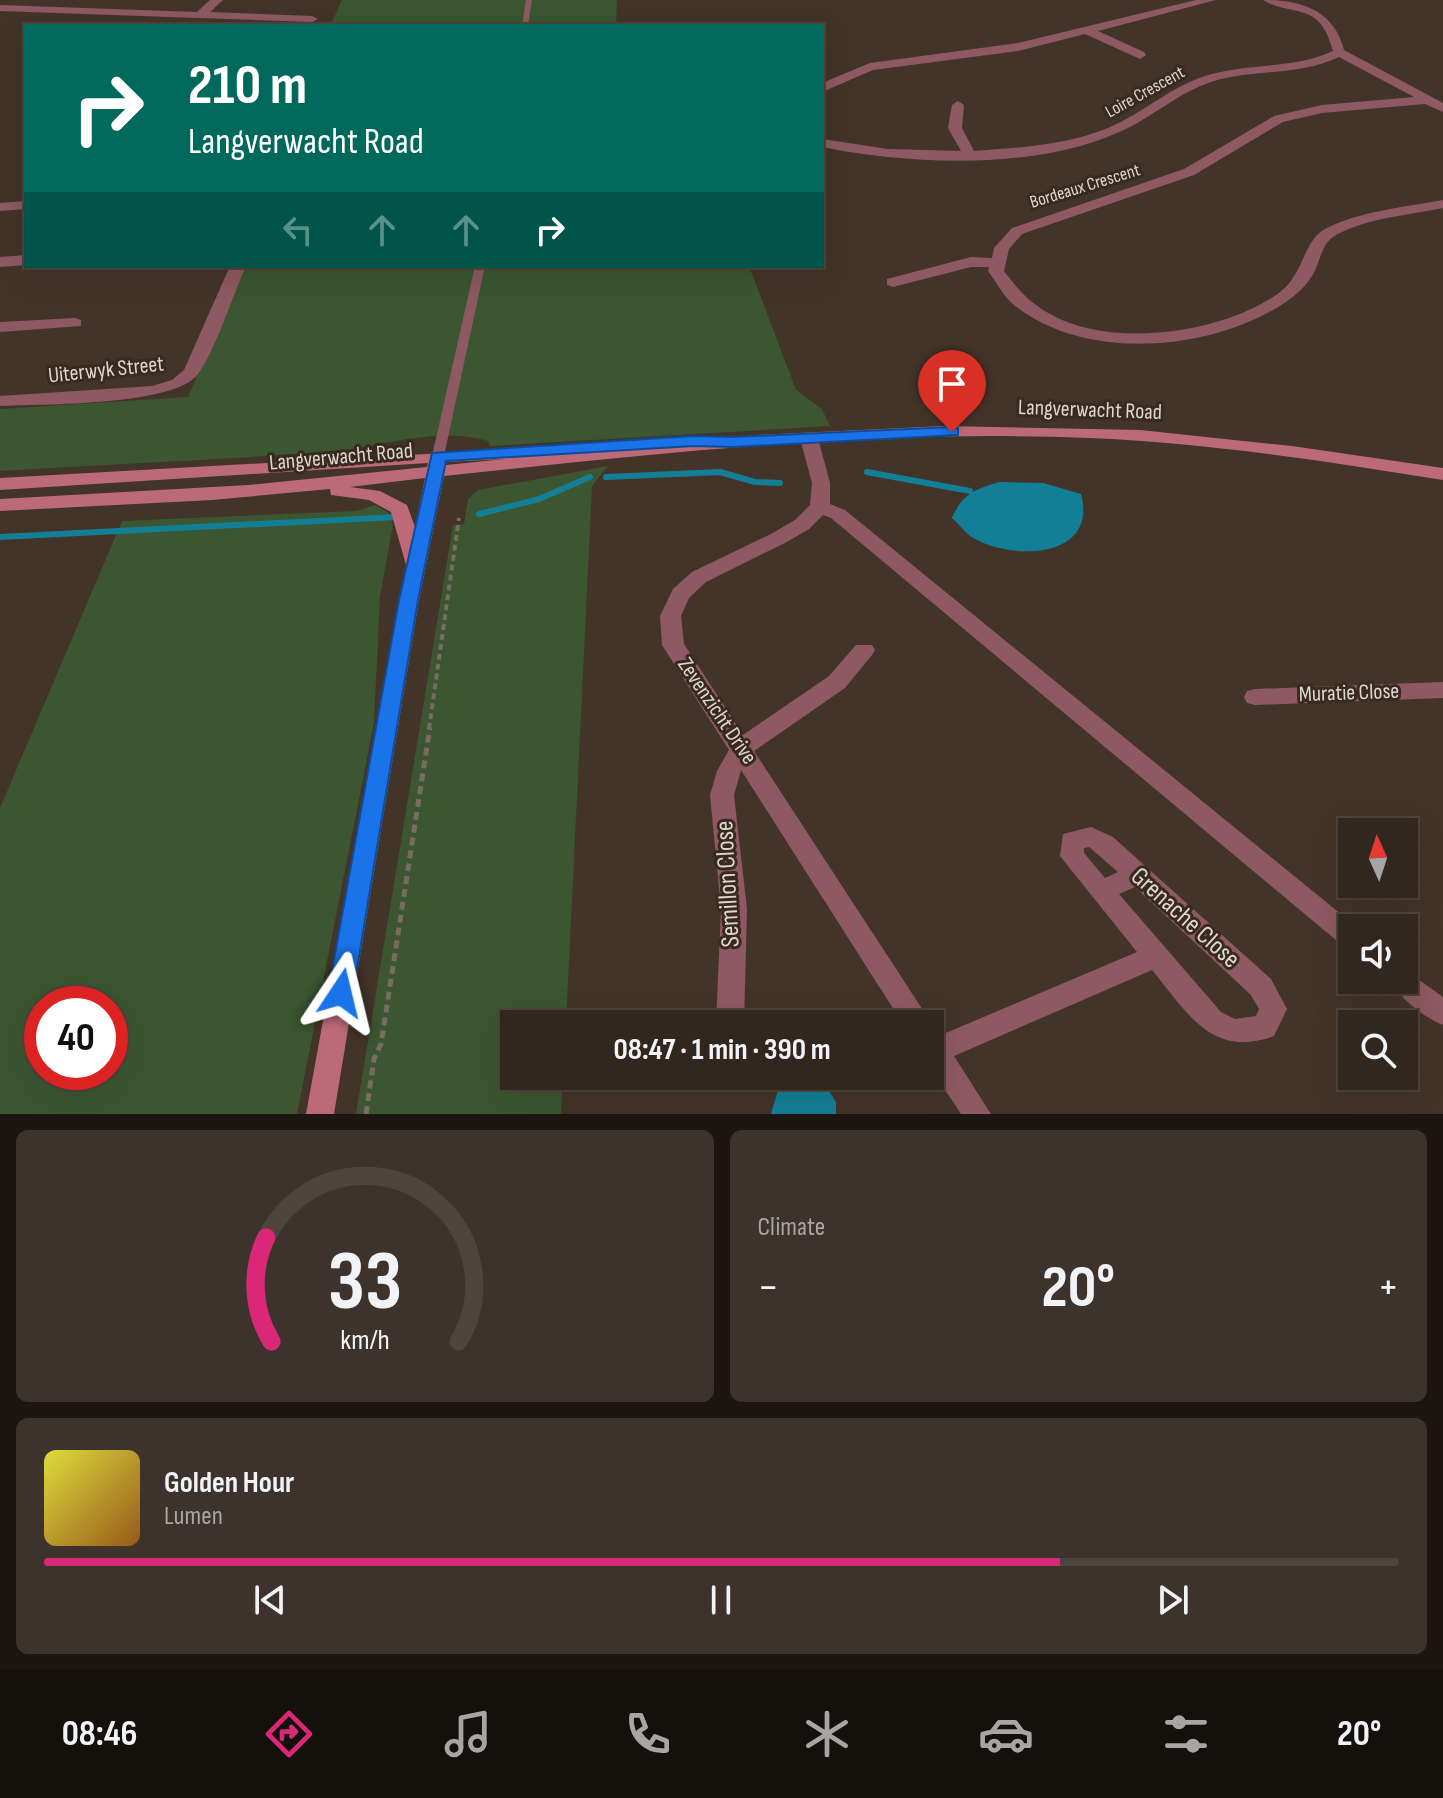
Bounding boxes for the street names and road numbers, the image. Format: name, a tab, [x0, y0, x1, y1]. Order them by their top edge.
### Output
street label: Loire Crescent	[1102, 61, 1189, 122]
street label: Bordeaux Crescent	[1027, 159, 1143, 213]
street label: Uiterwyk Street	[47, 350, 165, 389]
street label: Langverwacht Road	[1018, 394, 1162, 426]
street label: Langverwacht Road	[268, 437, 414, 477]
street label: Zevenzicht Drive	[671, 652, 763, 770]
street label: Muratie Close	[1298, 678, 1400, 708]
street label: Semillon Close	[709, 820, 747, 948]
street label: Grenache Close	[1124, 861, 1246, 975]

